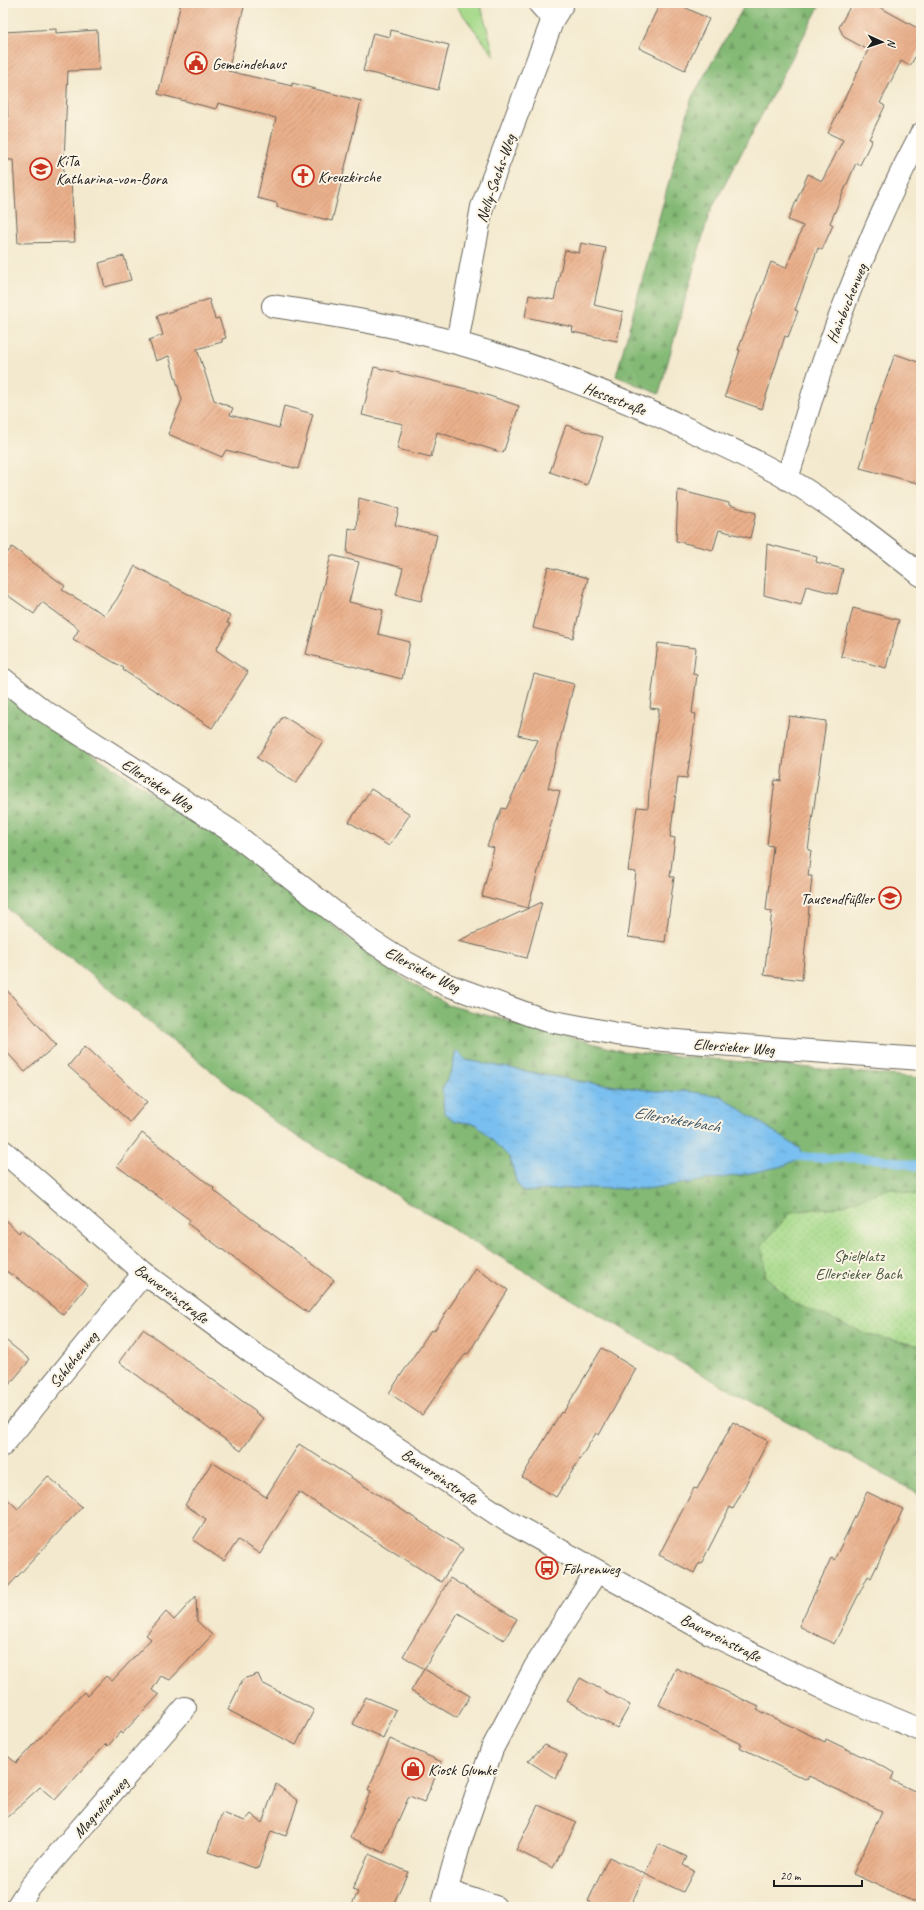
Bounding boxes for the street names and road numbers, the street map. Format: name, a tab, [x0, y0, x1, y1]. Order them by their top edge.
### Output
street label: Nelly-Sachs-Weg	[472, 130, 521, 225]
street label: Hainbuchenweg	[822, 259, 872, 346]
street label: Hessestraße	[581, 378, 650, 421]
street label: Ellersieker Weg	[118, 754, 198, 816]
street label: Ellersieker Weg	[382, 942, 465, 998]
street label: Ellersieker Weg	[693, 1034, 777, 1060]
street label: Bauvereinstraße	[130, 1259, 214, 1329]
street label: Schlehenweg	[45, 1326, 104, 1392]
street label: Bauvereinstraße	[398, 1444, 483, 1511]
street label: Bauvereinstraße	[677, 1609, 766, 1667]
street label: Magnolienweg	[69, 1772, 134, 1842]

